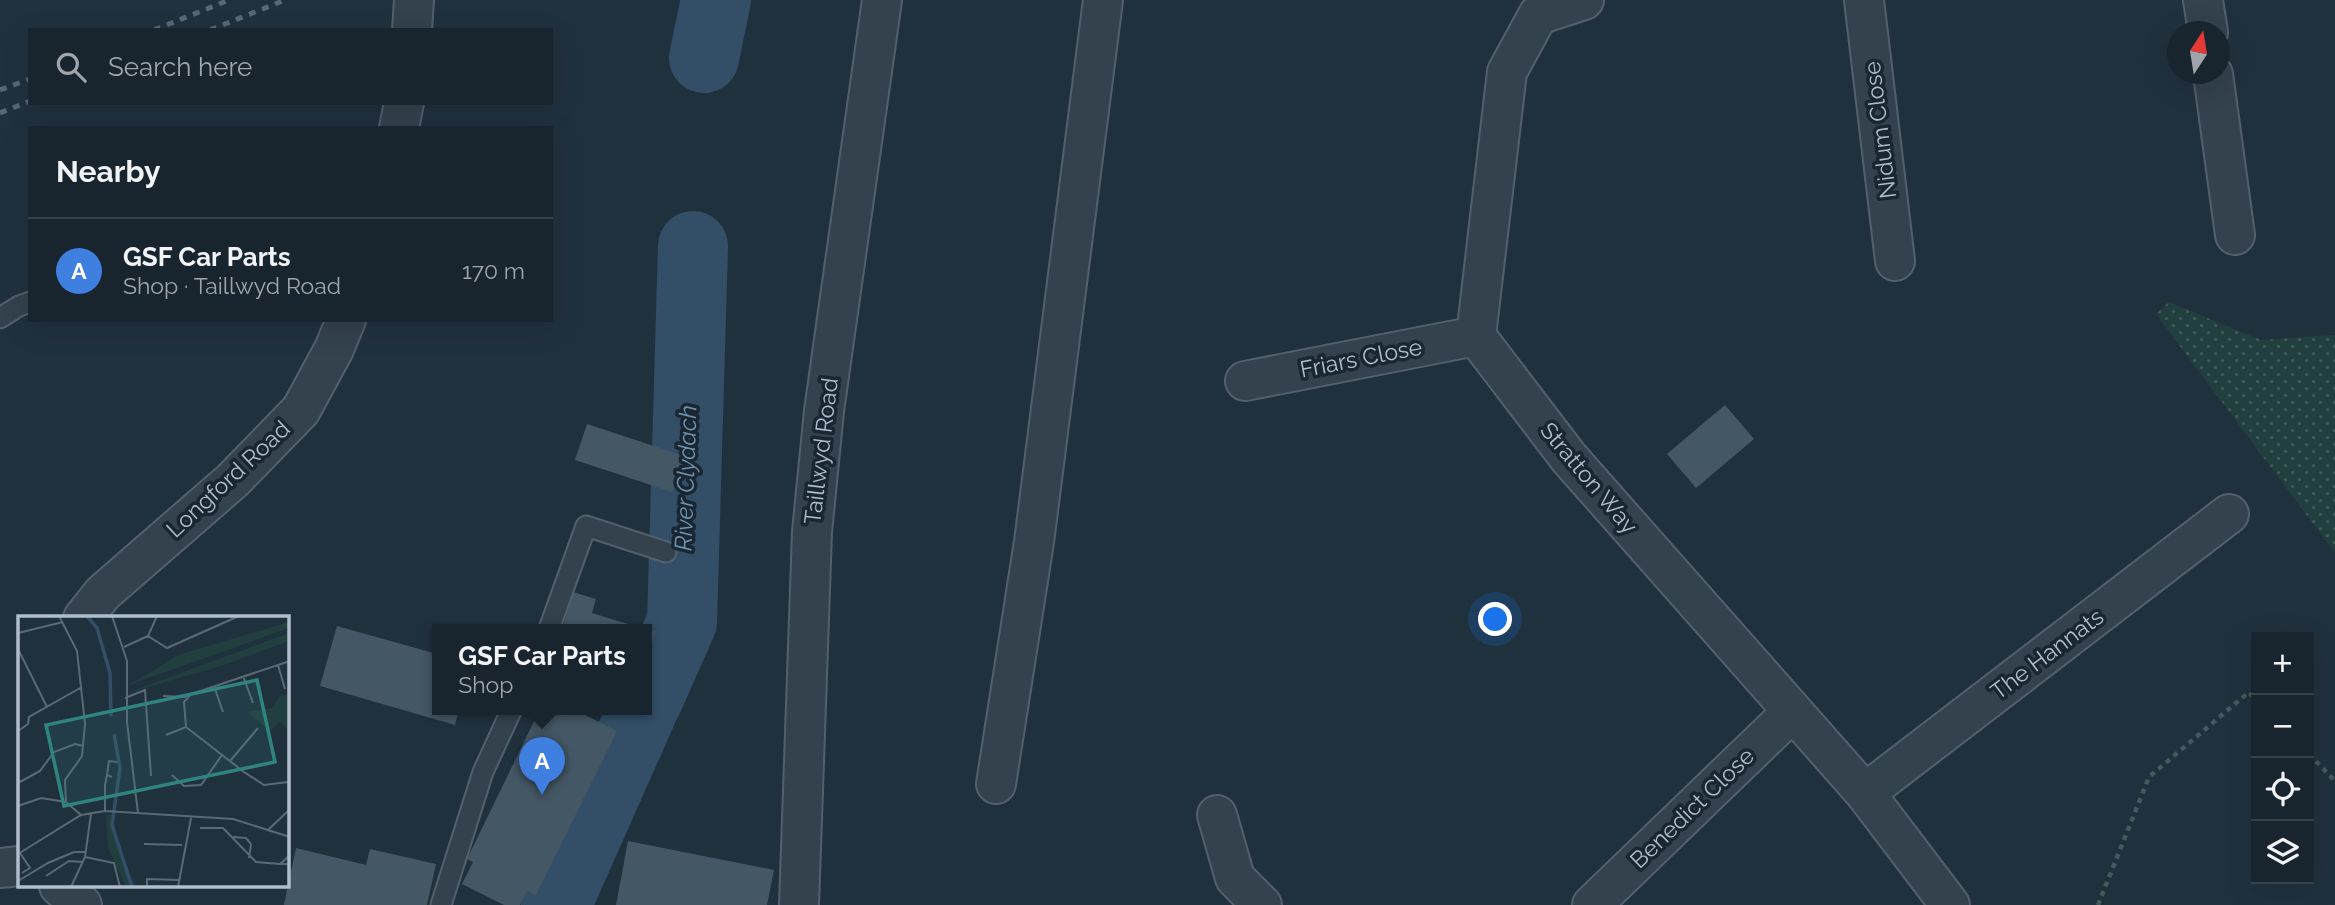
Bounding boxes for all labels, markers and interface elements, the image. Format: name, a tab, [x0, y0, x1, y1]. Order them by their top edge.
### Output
north arrow	[2167, 21, 2230, 84]
search box	[28, 28, 553, 105]
icon: search	[52, 48, 90, 86]
text: Search here	[108, 52, 252, 82]
street label: Nidum Close	[1858, 60, 1901, 200]
text: Nearby	[56, 154, 160, 189]
text: GSF Car Parts	[123, 242, 291, 272]
text: A	[71, 257, 87, 284]
text: 170 m	[462, 257, 525, 284]
text: Shop · Taillwyd Road	[123, 272, 341, 299]
street label: Friars Close	[1298, 332, 1424, 383]
street label: Taillwyd Road	[798, 376, 843, 526]
water label: River Clydach	[668, 404, 703, 551]
street label: Longford Road	[161, 415, 295, 543]
street label: Stratton Way	[1535, 417, 1644, 539]
your location	[1478, 602, 1512, 636]
street label: The Hannats	[1985, 602, 2108, 705]
inset map	[18, 616, 289, 888]
popup	[432, 624, 652, 715]
map controls	[2251, 632, 2314, 884]
button: +	[2251, 632, 2314, 695]
text: GSF Car Parts	[458, 641, 626, 671]
text: Shop	[458, 671, 513, 698]
button: −	[2251, 695, 2314, 758]
pin: A	[519, 737, 565, 795]
street label: Benedict Close	[1624, 742, 1759, 873]
button: locate	[2251, 758, 2314, 821]
button: layers	[2251, 821, 2314, 884]

